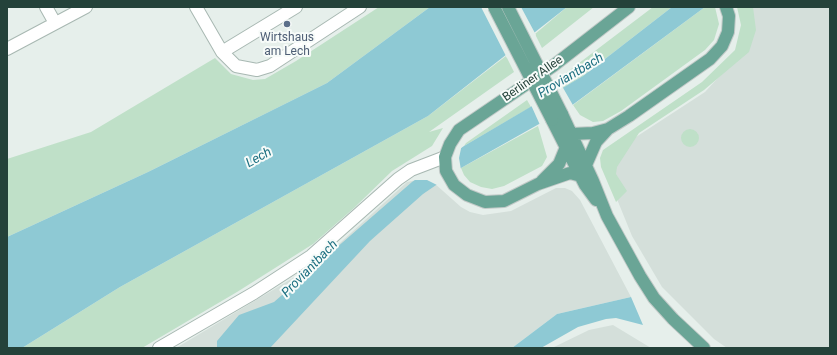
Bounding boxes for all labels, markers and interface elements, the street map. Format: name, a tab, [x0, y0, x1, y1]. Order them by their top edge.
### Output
marker: Wirtshaus am Lech	[282, 19, 292, 29]
place label: Wirtshaus am Lech	[260, 31, 314, 59]
water label: Proviantbach	[535, 50, 607, 102]
street label: Berliner Allee	[500, 53, 566, 105]
water label: Lech	[243, 145, 275, 171]
water label: Proviantbach	[279, 237, 341, 301]

